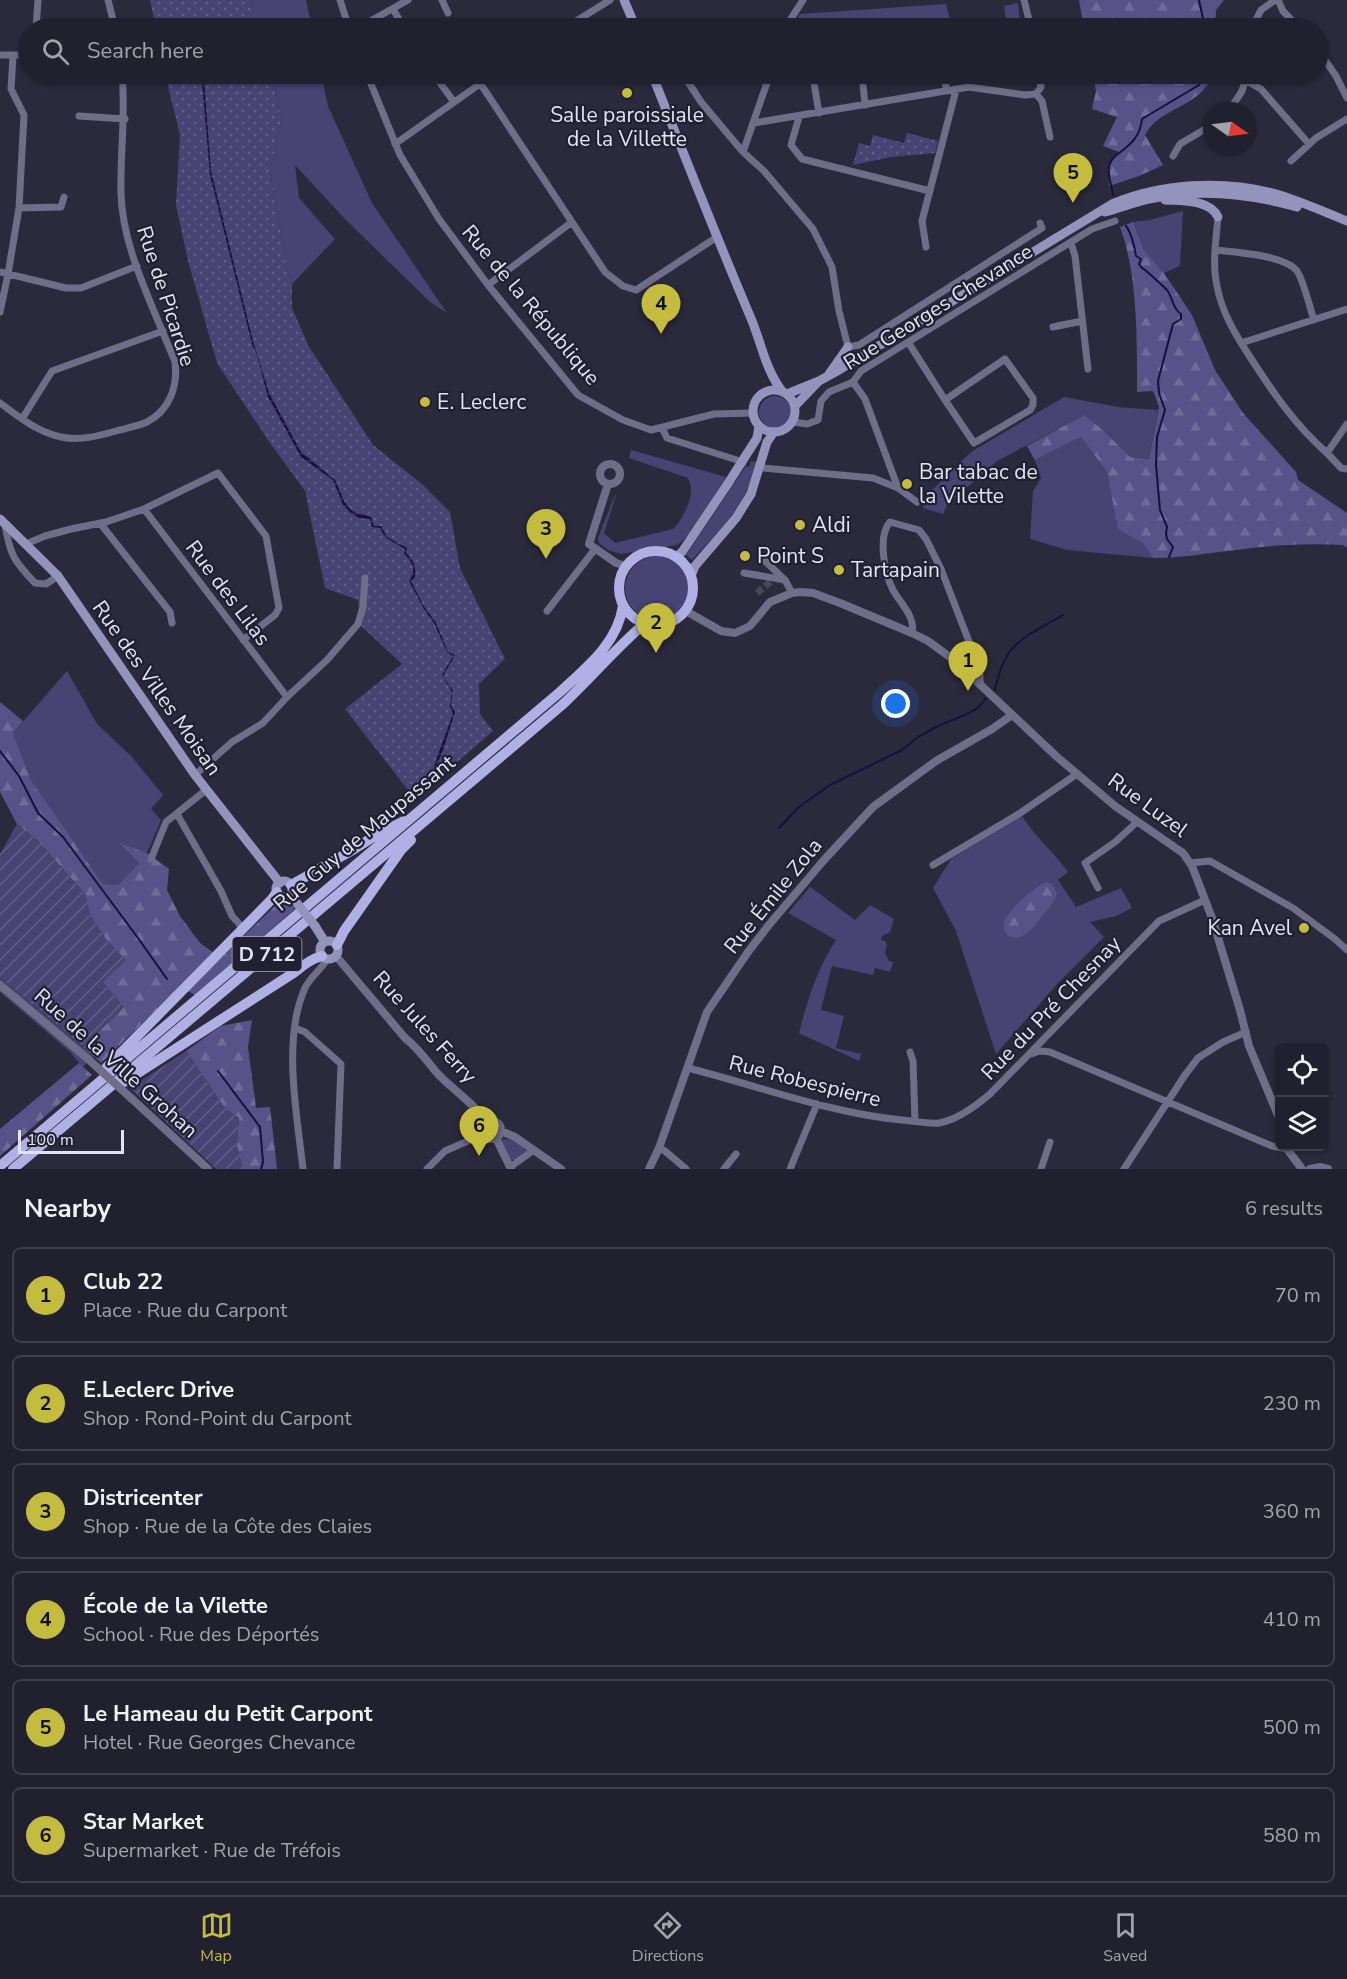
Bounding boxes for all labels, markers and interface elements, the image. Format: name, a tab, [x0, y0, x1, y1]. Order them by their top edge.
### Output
search box	[18, 18, 1329, 84]
icon: search	[39, 35, 72, 68]
text: Search here	[87, 36, 204, 66]
marker: Salle paroissiale de la Villette	[620, 86, 634, 100]
place label: Salle paroissiale de la Villette	[550, 101, 704, 153]
north arrow	[1203, 102, 1257, 156]
pin: 5	[1054, 154, 1092, 203]
street label: Rue de la République	[456, 219, 606, 391]
street label: Rue de Picardie	[130, 222, 202, 370]
street label: Rue Georges Chevance	[838, 237, 1038, 377]
pin: 4	[642, 284, 680, 334]
place label: E. Leclerc	[437, 388, 526, 416]
marker: E. Leclerc	[418, 395, 432, 409]
place label: Bar tabac de la Vilette	[919, 458, 1038, 510]
marker: Bar tabac de la Vilette	[900, 477, 914, 491]
pin: 3	[526, 510, 566, 559]
place label: Aldi	[812, 511, 851, 539]
marker: Aldi	[793, 518, 807, 532]
street label: Rue des Lilas	[179, 535, 277, 651]
place label: Point S	[757, 542, 824, 570]
marker: Point S	[738, 549, 752, 563]
place label: Tartapain	[851, 556, 940, 584]
marker: Tartapain	[832, 563, 846, 577]
street label: Rue des Villes Moisan	[86, 595, 228, 781]
pin: 2	[636, 604, 676, 653]
pin: 1	[948, 642, 988, 691]
your location	[881, 689, 910, 718]
street label: Rue Guy de Maupassant	[267, 748, 461, 917]
street label: Rue Luzel	[1102, 767, 1194, 844]
street label: Rue Émile Zola	[718, 832, 828, 960]
place label: Kan Avel	[1208, 914, 1293, 942]
marker: Kan Avel	[1297, 921, 1311, 935]
street label: Rue du Pré Chesnay	[975, 930, 1127, 1086]
road number: D 712	[232, 937, 302, 971]
street label: Rue Jules Ferry	[367, 965, 483, 1089]
street label: Rue de la Ville Grohan	[28, 982, 204, 1144]
map controls	[1275, 1043, 1329, 1151]
button: locate	[1275, 1043, 1329, 1097]
street label: Rue Robespierre	[726, 1049, 884, 1113]
button: layers	[1275, 1097, 1329, 1151]
pin: 6	[460, 1106, 498, 1156]
scale bar	[18, 1127, 124, 1154]
text: 100 m	[27, 1129, 74, 1151]
text: Nearby	[24, 1191, 111, 1226]
text: 6 results	[1245, 1195, 1323, 1222]
text: Club 22	[83, 1267, 163, 1297]
text: 1	[40, 1282, 52, 1309]
text: 70 m	[1275, 1282, 1321, 1309]
text: Place · Rue du Carpont	[83, 1297, 287, 1324]
text: E.Leclerc Drive	[83, 1375, 234, 1405]
text: 2	[40, 1390, 52, 1417]
text: 230 m	[1263, 1390, 1321, 1417]
text: Shop · Rond-Point du Carpont	[83, 1405, 352, 1432]
text: Districenter	[83, 1483, 203, 1513]
text: 3	[40, 1498, 52, 1525]
text: 360 m	[1263, 1498, 1321, 1525]
text: Shop · Rue de la Côte des Claies	[83, 1513, 372, 1540]
text: École de la Vilette	[83, 1591, 268, 1621]
text: 4	[40, 1606, 52, 1633]
text: 410 m	[1263, 1606, 1321, 1633]
text: School · Rue des Déportés	[83, 1621, 319, 1648]
text: Le Hameau du Petit Carpont	[83, 1699, 372, 1729]
text: 5	[40, 1714, 52, 1741]
text: 500 m	[1263, 1714, 1321, 1741]
text: Hotel · Rue Georges Chevance	[83, 1729, 355, 1756]
text: Star Market	[83, 1807, 203, 1837]
text: 6	[40, 1822, 52, 1849]
text: 580 m	[1263, 1822, 1321, 1849]
text: Supermarket · Rue de Tréfois	[83, 1837, 341, 1864]
tab: Map	[200, 1909, 233, 1967]
tab: Directions	[632, 1909, 704, 1967]
tab: Saved	[1103, 1909, 1147, 1967]

